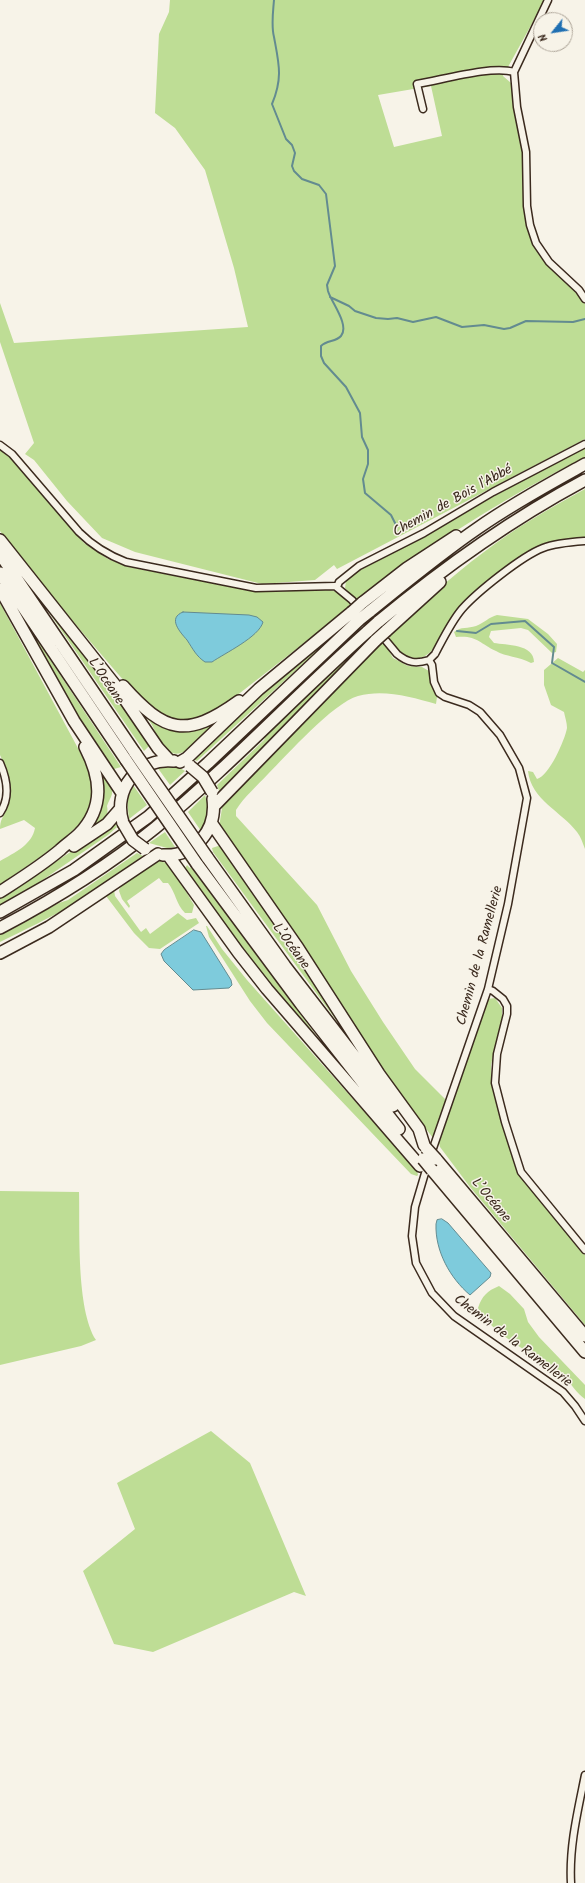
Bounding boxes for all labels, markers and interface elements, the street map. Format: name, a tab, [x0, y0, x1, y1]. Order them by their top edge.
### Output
north arrow	[533, 12, 573, 52]
text: N	[534, 30, 553, 45]
street label: Chemin de Bois l'Abbé	[390, 462, 516, 542]
street label: L’Océane	[83, 655, 127, 709]
street label: Chemin de la Ramellerie	[454, 884, 508, 1028]
street label: L’Océane	[268, 921, 312, 973]
street label: L’Océane	[467, 1175, 513, 1227]
street label: Chemin de la Ramellerie	[449, 1292, 575, 1392]

